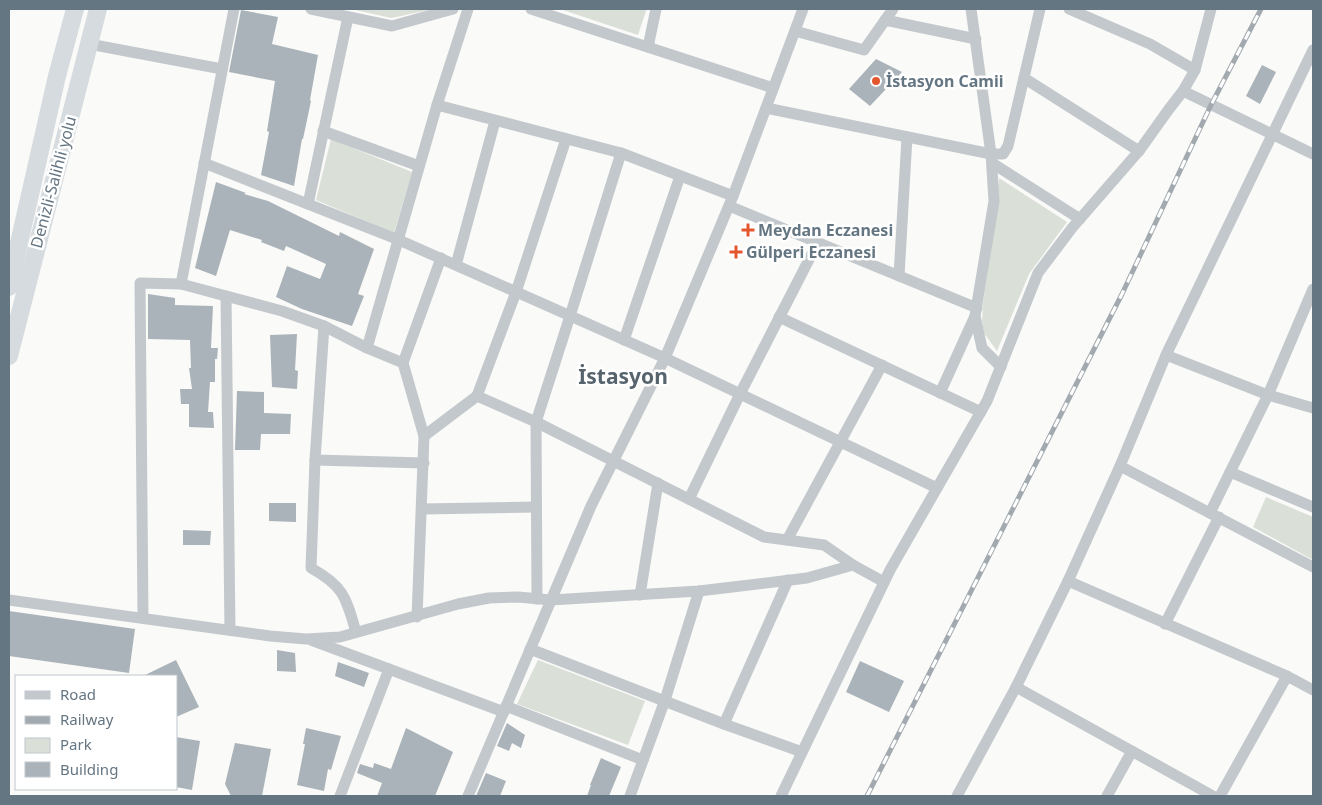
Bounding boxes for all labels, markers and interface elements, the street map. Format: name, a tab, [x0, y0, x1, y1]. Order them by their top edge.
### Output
place label: İstasyon Camii	[886, 70, 1004, 92]
marker: İstasyon Camii	[870, 75, 882, 87]
street label: Denizli-Salihli yolu	[25, 114, 81, 250]
place label: Meydan Eczanesi	[758, 219, 893, 241]
marker: Meydan Eczanesi	[742, 224, 754, 236]
place label: Gülperi Eczanesi	[746, 241, 876, 263]
marker: Gülperi Eczanesi	[730, 246, 742, 258]
district label: İstasyon	[578, 362, 668, 390]
legend	[15, 675, 178, 790]
text: Road	[60, 684, 96, 704]
text: Railway	[60, 709, 114, 729]
text: Park	[60, 734, 92, 754]
text: Building	[60, 759, 118, 779]

